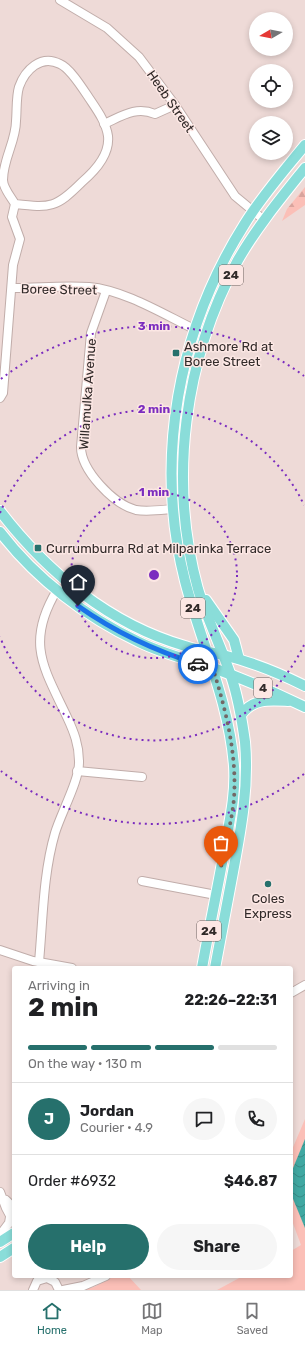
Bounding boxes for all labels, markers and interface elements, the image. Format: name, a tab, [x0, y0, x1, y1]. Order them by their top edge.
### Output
north arrow	[249, 12, 293, 56]
map controls	[249, 12, 293, 160]
button: locate	[249, 64, 293, 108]
street label: Heeb Street	[144, 67, 197, 135]
button: layers	[249, 116, 293, 160]
road number: 24	[219, 265, 243, 285]
street label: Boree Street	[21, 281, 97, 298]
text: 3 min	[138, 319, 171, 333]
street label: Willamulka Avenue	[76, 338, 99, 450]
place label: Ashmore Rd at Boree Street	[184, 339, 273, 369]
marker: Ashmore Rd at Boree Street	[171, 348, 181, 358]
text: 2 min	[138, 402, 171, 416]
text: 1 min	[139, 485, 170, 499]
place label: Currumburra Rd at Milparinka Terrace	[46, 541, 271, 556]
marker: Currumburra Rd at Milparinka Terrace	[33, 543, 43, 553]
pin	[61, 565, 95, 606]
centre of rings	[147, 568, 161, 582]
icon: home	[67, 571, 89, 593]
road number: 24	[181, 598, 205, 618]
courier	[178, 644, 218, 684]
icon: car	[187, 653, 209, 675]
road number: 4	[254, 678, 272, 698]
pin	[204, 826, 238, 867]
icon: bag	[210, 832, 232, 854]
marker: Coles Express	[263, 879, 273, 889]
place label: Coles Express	[244, 891, 292, 921]
road number: 24	[197, 921, 221, 941]
text: Arriving in	[28, 978, 90, 993]
text: 22:26–22:31	[184, 991, 277, 1009]
text: 2 min	[28, 992, 98, 1023]
text: On the way · 130 m	[28, 1056, 142, 1071]
button: chat	[183, 1098, 225, 1140]
button: phone	[235, 1098, 277, 1140]
text: Jordan	[80, 1102, 134, 1120]
text: J	[44, 1110, 54, 1128]
text: Courier · 4.9	[80, 1120, 153, 1135]
text: Order #6932	[28, 1172, 116, 1190]
text: $46.87	[224, 1172, 277, 1190]
button: Help	[28, 1224, 149, 1270]
button: Share	[157, 1224, 277, 1270]
tab: Home	[37, 1300, 67, 1337]
tab: Map	[141, 1300, 163, 1337]
tab: Saved	[237, 1300, 268, 1337]

